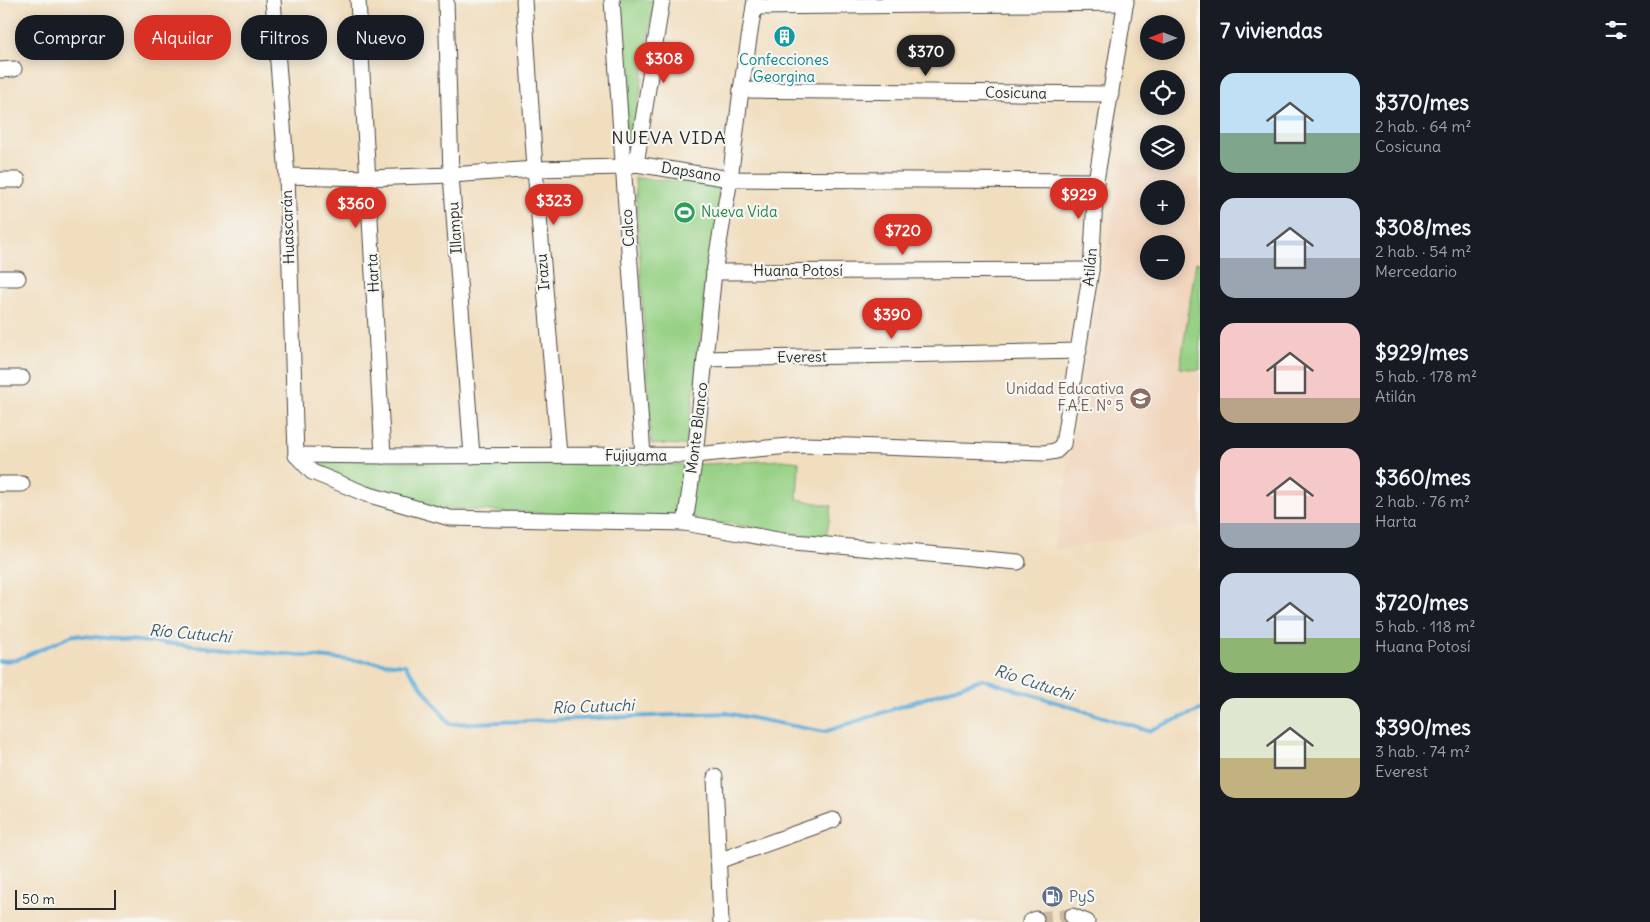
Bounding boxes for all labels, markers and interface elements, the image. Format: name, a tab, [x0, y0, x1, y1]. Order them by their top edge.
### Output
chip: Comprar	[15, 15, 124, 60]
chip: Alquilar	[134, 15, 231, 60]
chip: Filtros	[241, 15, 327, 60]
chip: Nuevo	[337, 15, 424, 60]
north arrow	[1140, 15, 1185, 60]
map controls	[1140, 15, 1185, 280]
icon: filters	[1602, 16, 1630, 44]
text: 7 viviendas	[1220, 17, 1322, 44]
building icon: Confecciones Georgina	[772, 25, 796, 49]
pin: $370	[896, 34, 956, 77]
text: $370	[908, 41, 944, 61]
pin: $308	[634, 42, 694, 84]
text: $308	[645, 48, 683, 68]
place label: Confecciones Georgina	[739, 50, 829, 86]
button: locate	[1140, 70, 1185, 115]
street label: Cosicuna	[985, 82, 1048, 103]
text: $370/mes	[1375, 89, 1469, 116]
icon: home	[1260, 93, 1320, 153]
text: 2 hab. · 64 m²	[1375, 116, 1472, 136]
button: layers	[1140, 125, 1185, 170]
district label: NUEVA VIDA	[611, 126, 727, 149]
text: Cosicuna	[1375, 136, 1441, 156]
street label: Dapsano	[660, 157, 722, 186]
pin: $929	[1049, 178, 1109, 220]
button: +	[1140, 180, 1185, 225]
pin: $323	[524, 184, 584, 226]
text: $929	[1061, 184, 1097, 204]
pin: $360	[326, 186, 386, 229]
street label: Huascarán	[277, 189, 298, 264]
text: $323	[536, 190, 572, 210]
text: $360	[337, 193, 375, 213]
sports icon: Nueva Vida	[673, 200, 697, 224]
street label: Illampu	[443, 201, 466, 255]
place label: Nueva Vida	[701, 202, 778, 221]
street label: Calco	[617, 209, 638, 247]
pin: $720	[873, 214, 933, 256]
text: $308/mes	[1375, 214, 1471, 241]
icon: home	[1260, 218, 1320, 278]
text: $720	[885, 220, 921, 240]
button: −	[1140, 235, 1185, 280]
text: 2 hab. · 54 m²	[1375, 241, 1472, 261]
street label: Atilán	[1078, 247, 1101, 287]
street label: Harta	[362, 253, 383, 293]
street label: Irazu	[531, 253, 554, 291]
street label: Huana Potosí	[753, 261, 843, 280]
text: Mercedario	[1375, 261, 1457, 281]
pin: $390	[862, 298, 922, 340]
text: $390	[873, 304, 911, 324]
text: $929/mes	[1375, 339, 1469, 366]
icon: home	[1260, 343, 1320, 403]
street label: Everest	[777, 347, 827, 366]
text: 5 hab. · 178 m²	[1375, 366, 1477, 386]
place label: Unidad Educativa F.A.E. Nº 5	[1006, 379, 1124, 415]
street label: Monte Blanco	[681, 381, 712, 475]
school or university icon: Unidad Educativa F.A.E. Nº 5	[1128, 386, 1152, 410]
text: Atilán	[1375, 386, 1416, 406]
street label: Fujiyama	[605, 446, 668, 465]
text: $360/mes	[1375, 464, 1471, 491]
icon: home	[1260, 468, 1320, 528]
text: 2 hab. · 76 m²	[1375, 491, 1470, 511]
text: Harta	[1375, 511, 1417, 531]
text: $720/mes	[1375, 589, 1469, 616]
icon: home	[1260, 593, 1320, 653]
text: 5 hab. · 118 m²	[1375, 616, 1475, 636]
water label: Río Cutuchi	[148, 619, 234, 647]
text: Huana Potosí	[1375, 636, 1471, 656]
water label: Río Cutuchi	[992, 660, 1078, 705]
water label: Río Cutuchi	[552, 694, 637, 717]
text: $390/mes	[1375, 714, 1471, 741]
icon: home	[1260, 718, 1320, 778]
text: 3 hab. · 74 m²	[1375, 741, 1470, 761]
text: Everest	[1375, 761, 1428, 781]
fuel station icon: PyS	[1041, 885, 1065, 909]
scale bar	[15, 887, 116, 910]
place label: PyS	[1069, 887, 1095, 906]
text: 50 m	[22, 890, 55, 908]

